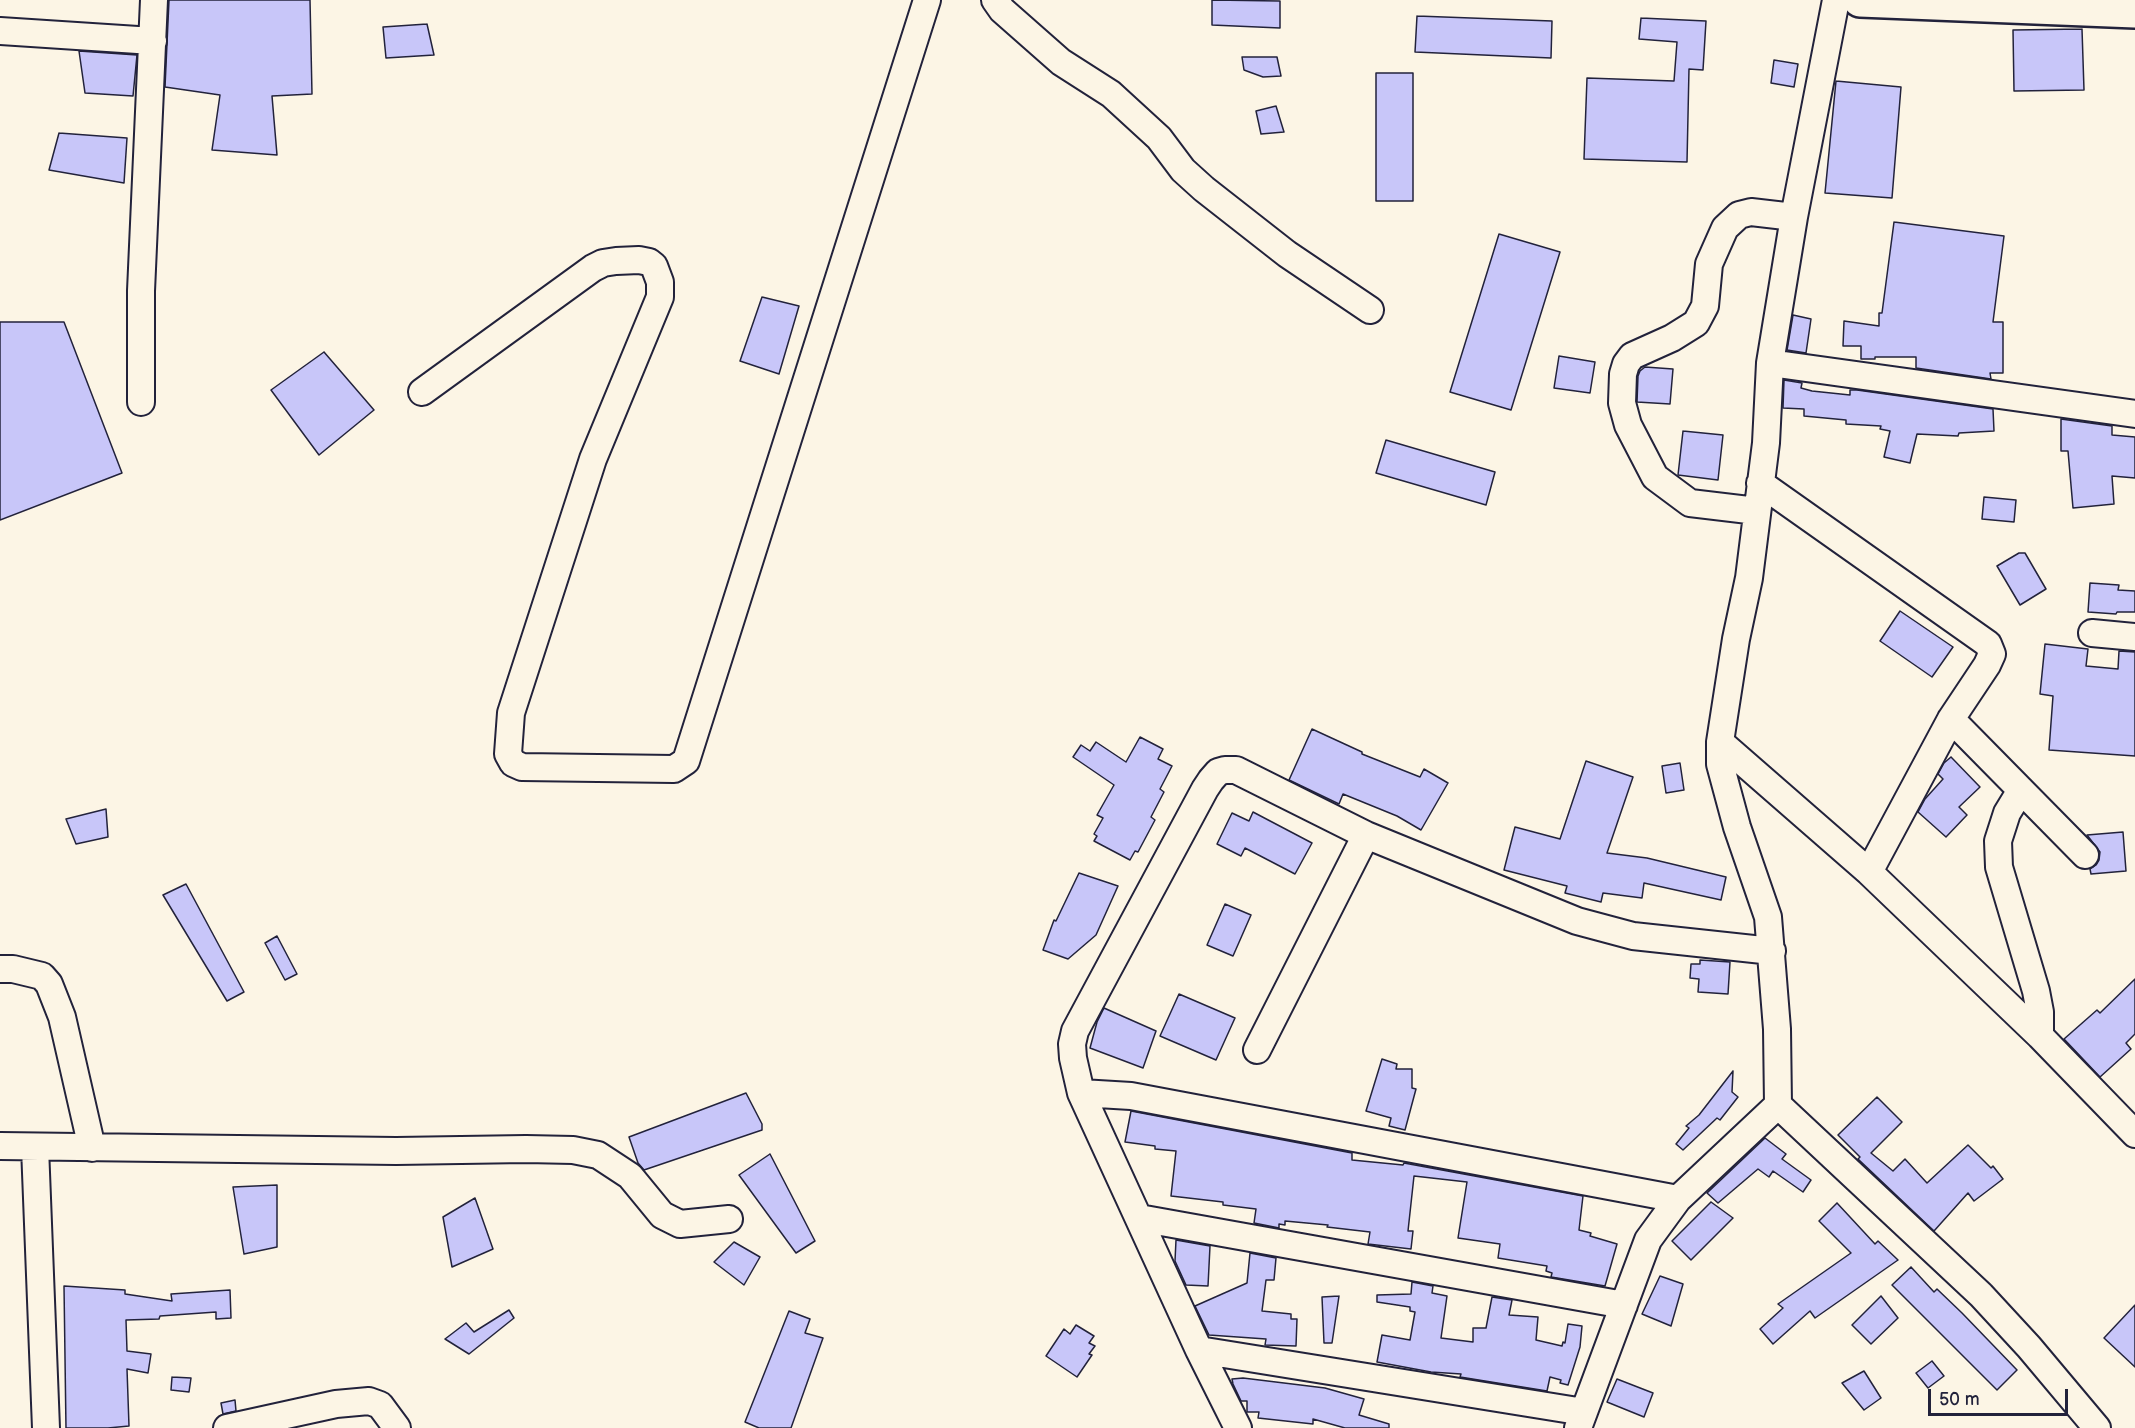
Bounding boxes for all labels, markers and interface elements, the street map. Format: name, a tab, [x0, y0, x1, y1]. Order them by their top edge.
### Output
scale bar	[1931, 1377, 2070, 1415]
text: 50 m	[1939, 1389, 1980, 1410]

